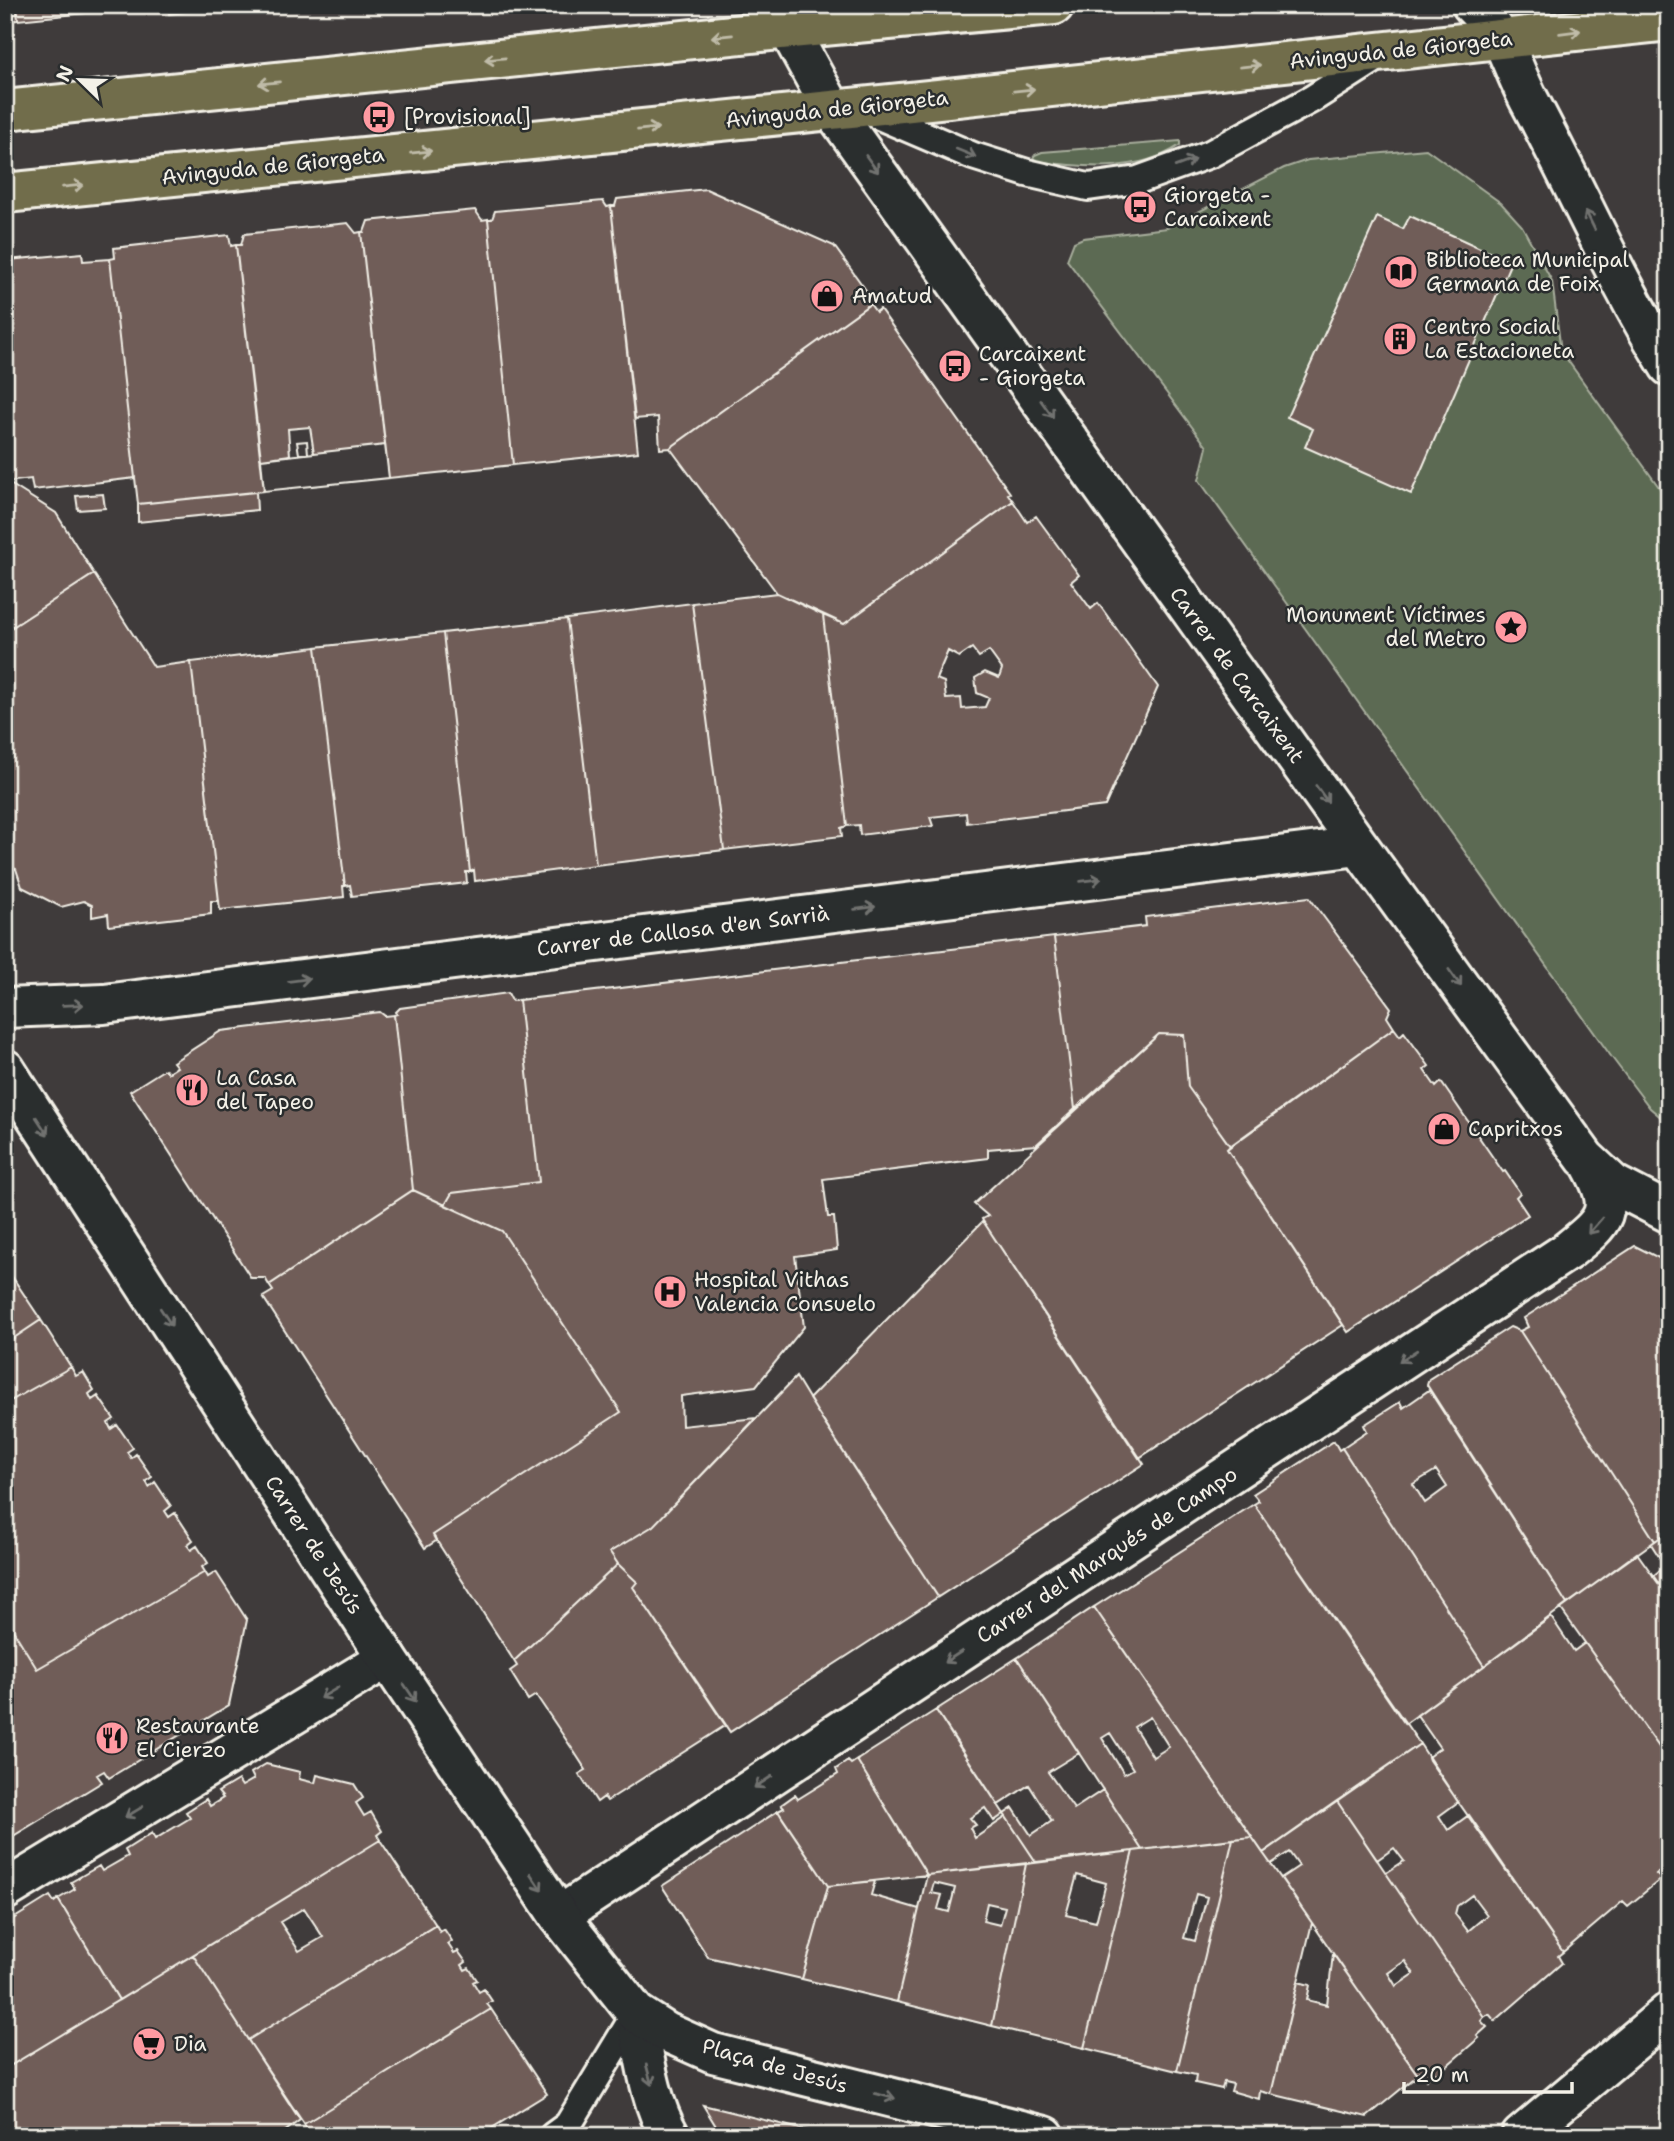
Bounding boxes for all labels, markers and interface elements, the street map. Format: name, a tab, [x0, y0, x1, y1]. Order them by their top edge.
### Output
street label: Avinguda de Giorgeta	[1288, 24, 1514, 76]
one-way arrow	[1558, 26, 1580, 39]
one-way arrow	[711, 30, 734, 43]
north arrow	[46, 46, 116, 116]
one-way arrow	[485, 53, 507, 66]
one-way arrow	[1238, 60, 1261, 73]
text: N	[50, 62, 79, 85]
one-way arrow	[258, 76, 281, 89]
street label: Avinguda de Giorgeta	[724, 83, 950, 135]
one-way arrow	[1012, 84, 1034, 97]
bus stop icon: [Provisional]	[360, 98, 398, 136]
place label: [Provisional]	[404, 103, 531, 131]
one-way arrow	[636, 122, 659, 135]
street label: Avinguda de Giorgeta	[160, 140, 386, 192]
one-way arrow	[410, 145, 432, 158]
one-way arrow	[955, 147, 977, 160]
one-way arrow	[865, 154, 879, 173]
one-way arrow	[1174, 156, 1196, 168]
one-way arrow	[61, 179, 84, 192]
place label: Giorgeta - Carcaixent	[1164, 181, 1272, 233]
bus stop icon: Giorgeta - Carcaixent	[1121, 188, 1159, 226]
one-way arrow	[1583, 210, 1596, 231]
place label: Biblioteca Municipal Germana de Foix	[1426, 246, 1630, 298]
library icon: Biblioteca Municipal Germana de Foix	[1382, 253, 1420, 291]
shop icon: Amatud	[808, 277, 846, 315]
place label: Amatud	[852, 282, 932, 310]
place label: Centro Social La Estacioneta	[1424, 313, 1574, 365]
building icon: Centro Social La Estacioneta	[1381, 320, 1419, 358]
place label: Carcaixent - Giorgeta	[979, 340, 1087, 392]
bus stop icon: Carcaixent - Giorgeta	[936, 347, 974, 385]
one-way arrow	[1040, 399, 1054, 418]
street label: Carrer de Carcaixent	[1163, 581, 1311, 769]
place label: Monument Víctimes del Metro	[1286, 601, 1486, 653]
place icon: Monument Víctimes del Metro	[1492, 608, 1530, 646]
one-way arrow	[1315, 784, 1329, 803]
one-way arrow	[1079, 874, 1102, 887]
street label: Carrer de Callosa d'en Sarrià	[535, 899, 831, 963]
one-way arrow	[854, 902, 876, 915]
one-way arrow	[1448, 968, 1462, 987]
one-way arrow	[288, 973, 310, 986]
one-way arrow	[62, 999, 85, 1012]
place label: La Casa del Tapeo	[216, 1064, 314, 1116]
restaurant icon: La Casa del Tapeo	[173, 1071, 211, 1109]
shop icon: Capritxos	[1425, 1110, 1463, 1148]
place label: Capritxos	[1468, 1115, 1563, 1143]
one-way arrow	[35, 1116, 50, 1135]
one-way arrow	[1587, 1217, 1603, 1235]
place label: Hospital Vithas Valencia Consuelo	[694, 1266, 876, 1318]
hospital icon: Hospital Vithas Valencia Consuelo	[651, 1273, 689, 1311]
one-way arrow	[159, 1307, 173, 1326]
one-way arrow	[1399, 1349, 1419, 1363]
street label: Carrer del Marqués de Campo	[971, 1460, 1243, 1650]
street label: Carrer de Jesús	[259, 1470, 369, 1620]
one-way arrow	[944, 1649, 963, 1664]
one-way arrow	[403, 1682, 417, 1702]
one-way arrow	[319, 1686, 339, 1700]
place label: Restaurante El Cierzo	[136, 1712, 260, 1764]
restaurant icon: Restaurante El Cierzo	[93, 1719, 131, 1757]
one-way arrow	[754, 1775, 773, 1789]
one-way arrow	[125, 1805, 145, 1819]
one-way arrow	[529, 1872, 544, 1891]
supermarket icon: Dia	[130, 2025, 168, 2063]
place label: Dia	[174, 2030, 207, 2058]
street label: Plaça de Jesús	[699, 2032, 851, 2100]
scale bar	[1404, 2050, 1572, 2094]
text: 20 m	[1415, 2061, 1469, 2089]
one-way arrow	[643, 2064, 656, 2086]
one-way arrow	[873, 2090, 896, 2103]

